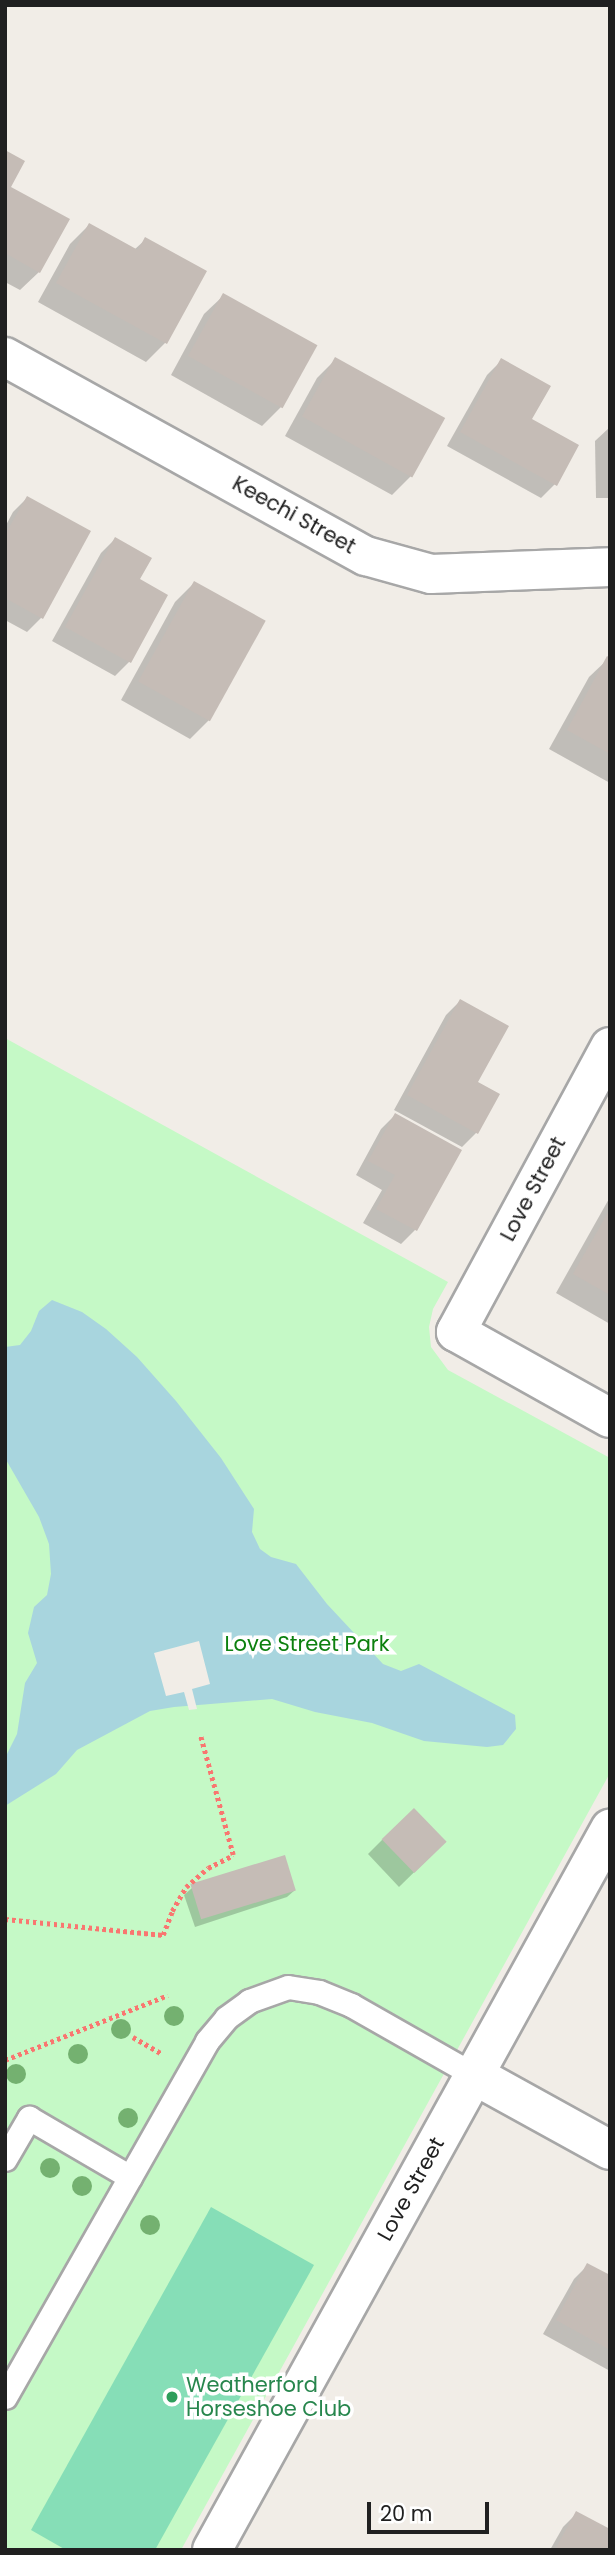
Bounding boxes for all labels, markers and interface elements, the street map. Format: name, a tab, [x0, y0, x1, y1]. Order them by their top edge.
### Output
street label: Keechi Street	[228, 471, 360, 559]
street label: Love Street	[495, 1133, 571, 1245]
park label: Love Street Park	[224, 1631, 390, 1657]
street label: Love Street	[372, 2133, 450, 2245]
place label: Weatherford Horseshoe Club	[186, 2372, 351, 2422]
marker: Weatherford Horseshoe Club	[164, 2389, 180, 2405]
scale bar	[370, 2488, 492, 2532]
text: 20 m	[380, 2499, 433, 2528]

